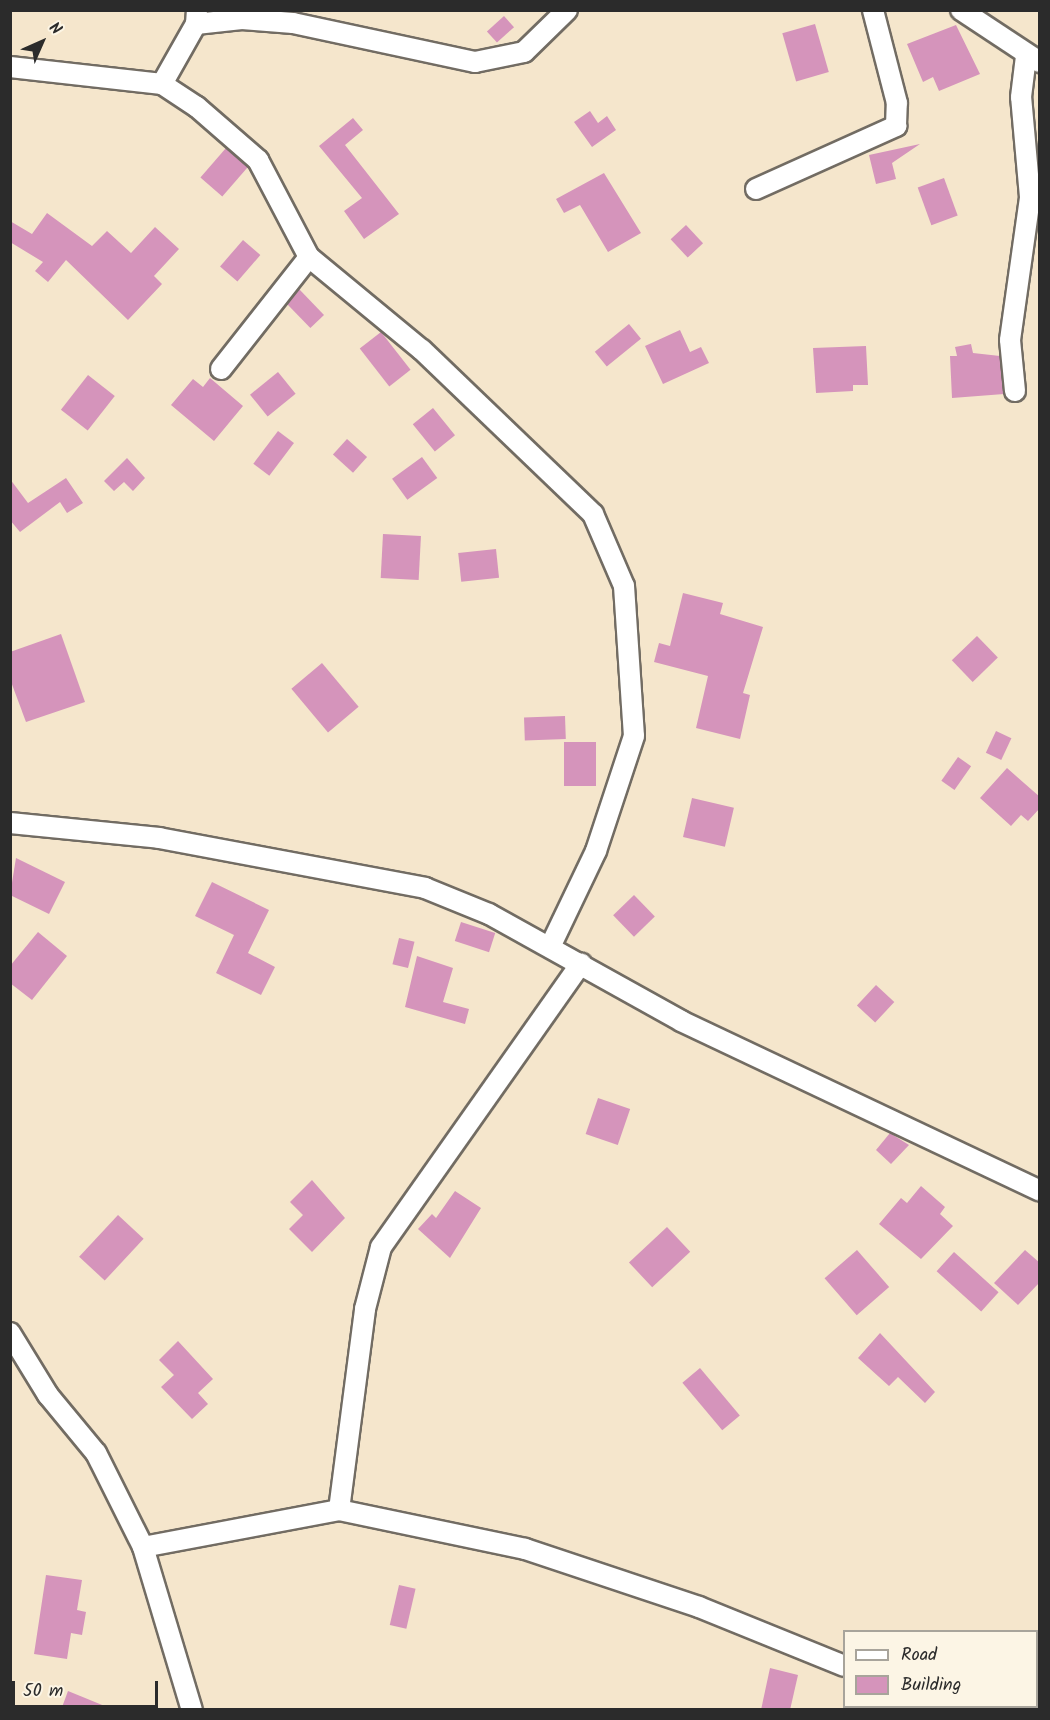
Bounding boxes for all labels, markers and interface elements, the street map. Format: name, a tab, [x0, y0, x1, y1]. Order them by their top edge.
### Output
north arrow	[12, 12, 72, 72]
text: N	[43, 16, 67, 41]
legend	[843, 1630, 1038, 1708]
text: Road	[901, 1641, 937, 1670]
scale bar	[15, 1669, 160, 1707]
text: Building	[901, 1671, 961, 1700]
text: 50 m	[23, 1677, 63, 1706]

